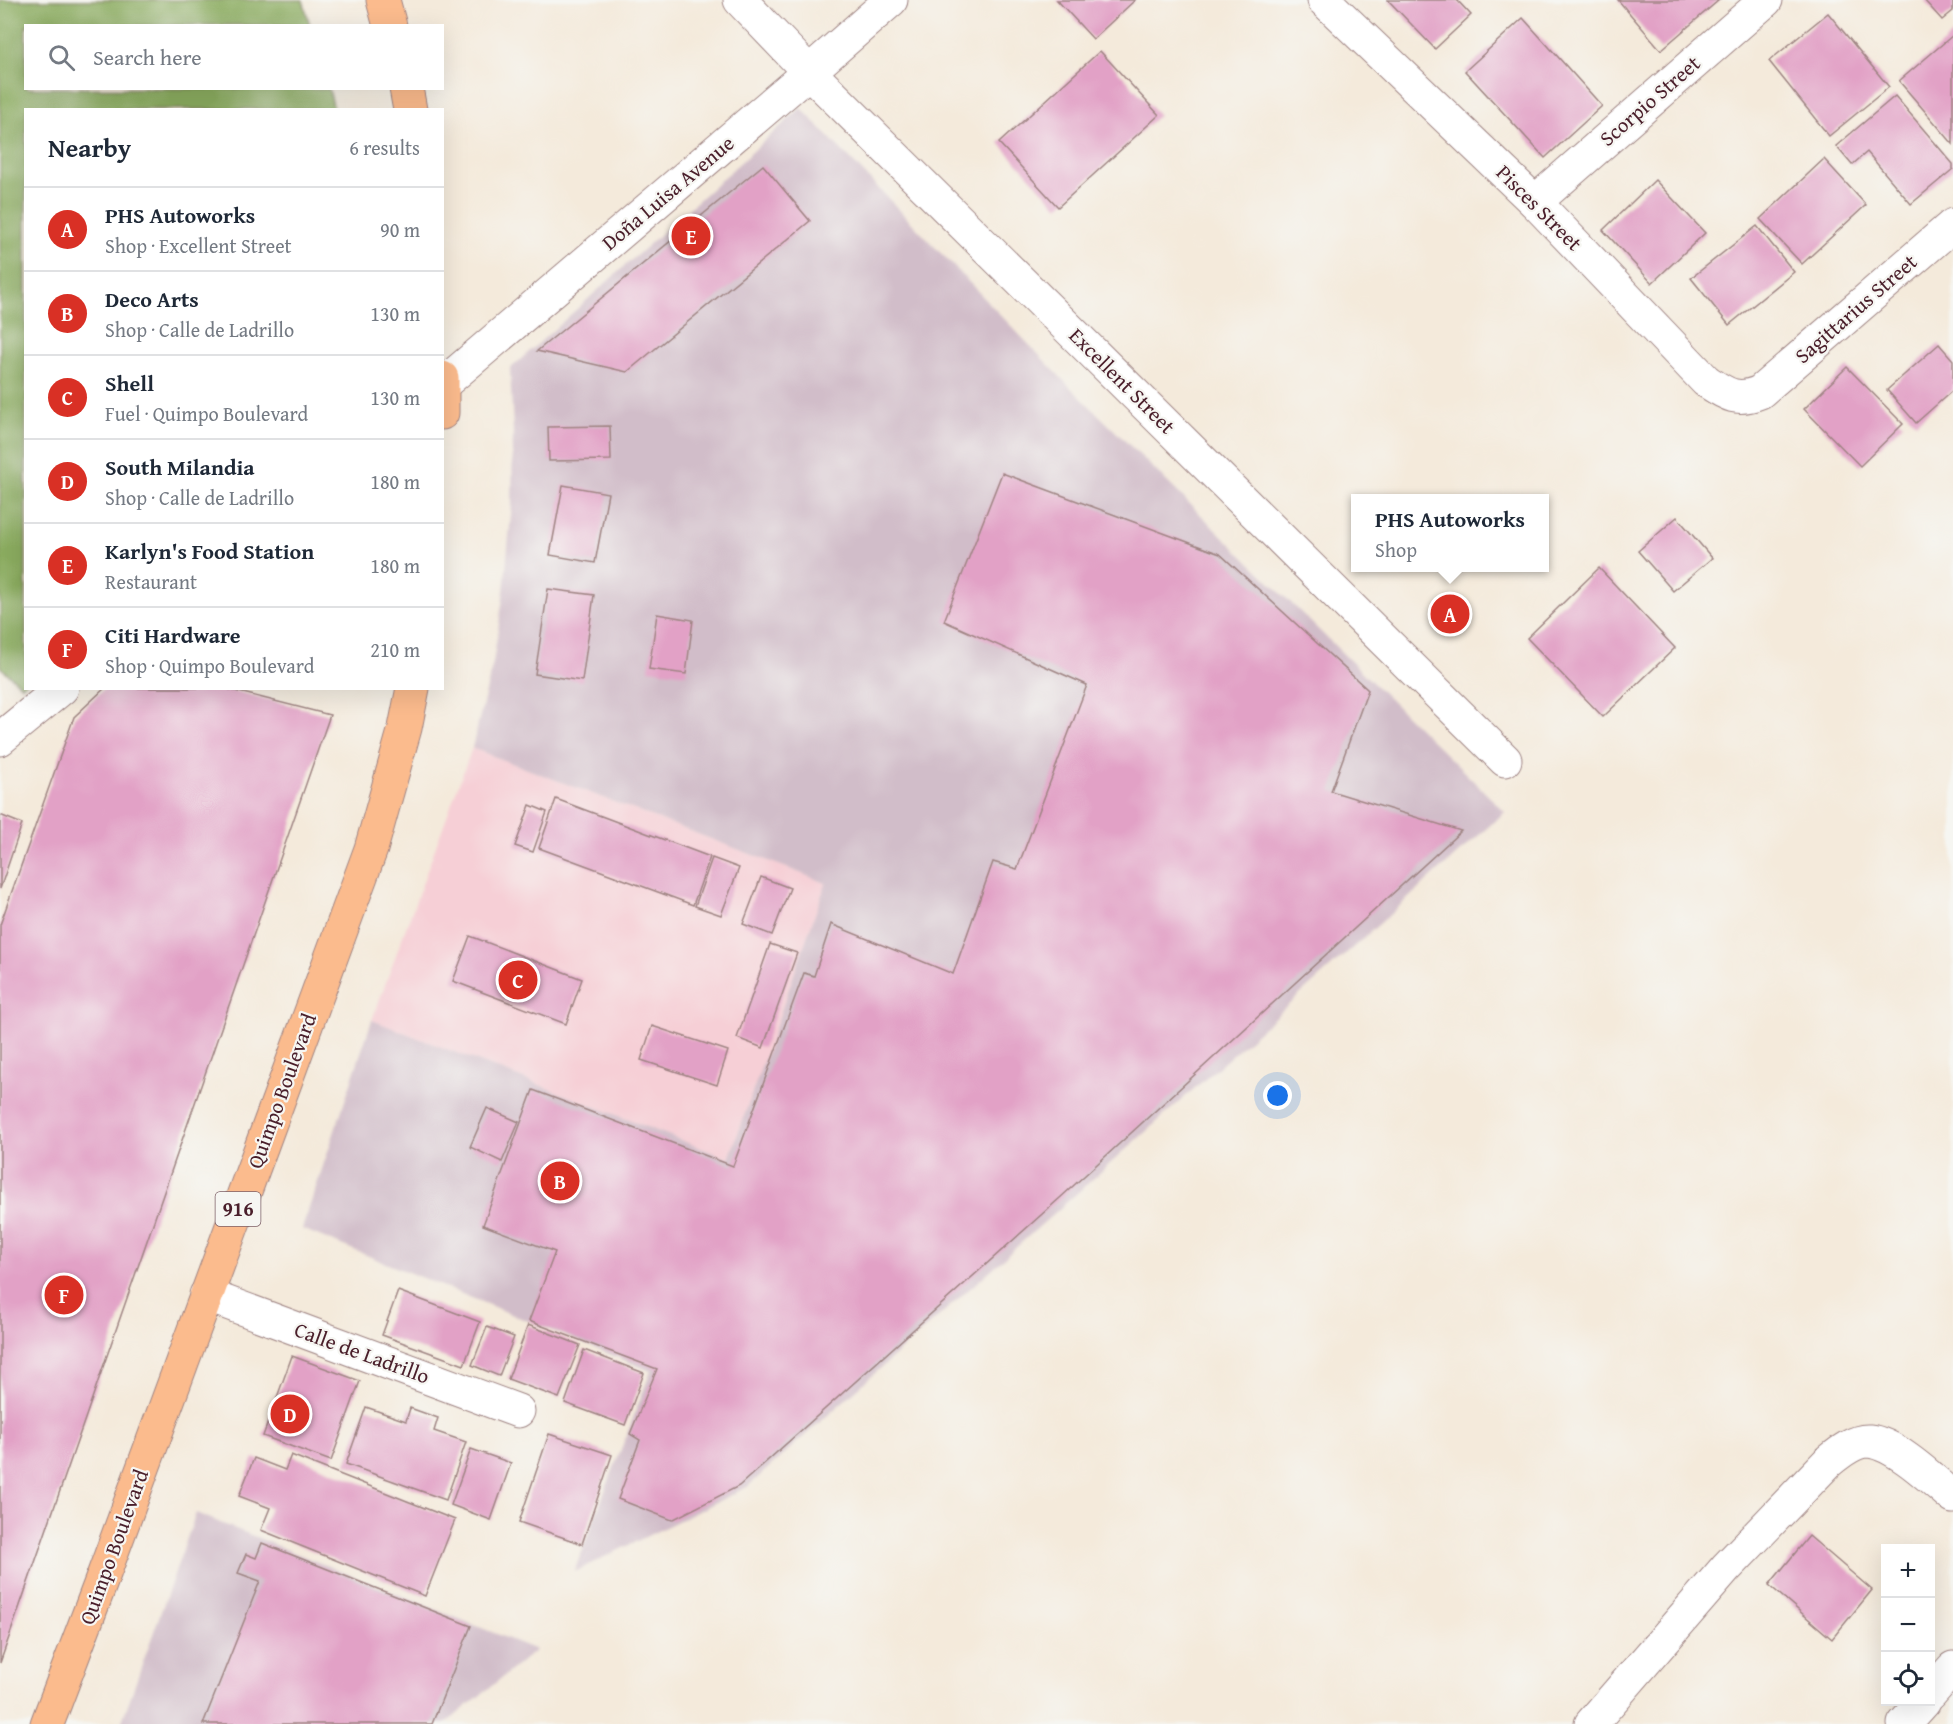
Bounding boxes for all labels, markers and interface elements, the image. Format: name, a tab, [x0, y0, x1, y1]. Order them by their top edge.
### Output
search box	[24, 24, 444, 90]
icon: search	[45, 41, 78, 74]
text: Search here	[93, 41, 202, 73]
street label: Scorpio Street	[1592, 48, 1707, 153]
text: Nearby	[48, 128, 131, 167]
street label: Doña Luisa Avenue	[595, 128, 741, 257]
text: 6 results	[349, 133, 420, 162]
street label: Pisces Street	[1489, 158, 1590, 258]
text: PHS Autoworks	[105, 199, 255, 231]
pin: E	[672, 214, 710, 258]
text: A	[61, 215, 74, 244]
text: 90 m	[380, 215, 420, 244]
text: Shop · Excellent Street	[105, 231, 292, 260]
street label: Sagittarius Street	[1788, 246, 1924, 371]
text: Deco Arts	[105, 283, 199, 315]
text: B	[61, 299, 74, 328]
text: 130 m	[370, 299, 420, 328]
text: Shop · Calle de Ladrillo	[105, 315, 294, 344]
street label: Excellent Street	[1062, 321, 1183, 441]
text: Shell	[105, 367, 154, 399]
text: C	[62, 383, 73, 412]
text: 130 m	[370, 383, 420, 412]
text: Fuel · Quimpo Boulevard	[105, 399, 308, 428]
text: South Milandia	[105, 451, 255, 483]
text: D	[61, 467, 74, 496]
text: 180 m	[370, 467, 420, 496]
text: Shop · Calle de Ladrillo	[105, 483, 294, 512]
popup	[1351, 494, 1549, 572]
text: PHS Autoworks	[1375, 503, 1525, 535]
text: Karlyn's Food Station	[105, 535, 314, 567]
text: Shop	[1375, 535, 1417, 564]
text: E	[62, 551, 73, 580]
text: 180 m	[370, 551, 420, 580]
text: Restaurant	[105, 567, 197, 596]
pin: A	[1430, 592, 1470, 636]
text: Citi Hardware	[105, 619, 241, 651]
text: F	[62, 635, 73, 664]
text: 210 m	[370, 635, 420, 664]
text: Shop · Quimpo Boulevard	[105, 651, 315, 680]
pin: C	[498, 958, 538, 1002]
street label: Quimpo Boulevard	[239, 1008, 324, 1173]
your location	[1263, 1081, 1292, 1110]
pin: B	[540, 1158, 580, 1204]
road number: 916	[216, 1192, 260, 1226]
pin: F	[44, 1272, 84, 1318]
street label: Calle de Ladrillo	[290, 1314, 434, 1391]
pin: D	[270, 1392, 310, 1436]
street label: Quimpo Boulevard	[71, 1464, 156, 1629]
map controls	[1881, 1544, 1935, 1706]
button: +	[1881, 1544, 1935, 1598]
button: −	[1881, 1598, 1935, 1652]
button: locate	[1881, 1652, 1935, 1706]

